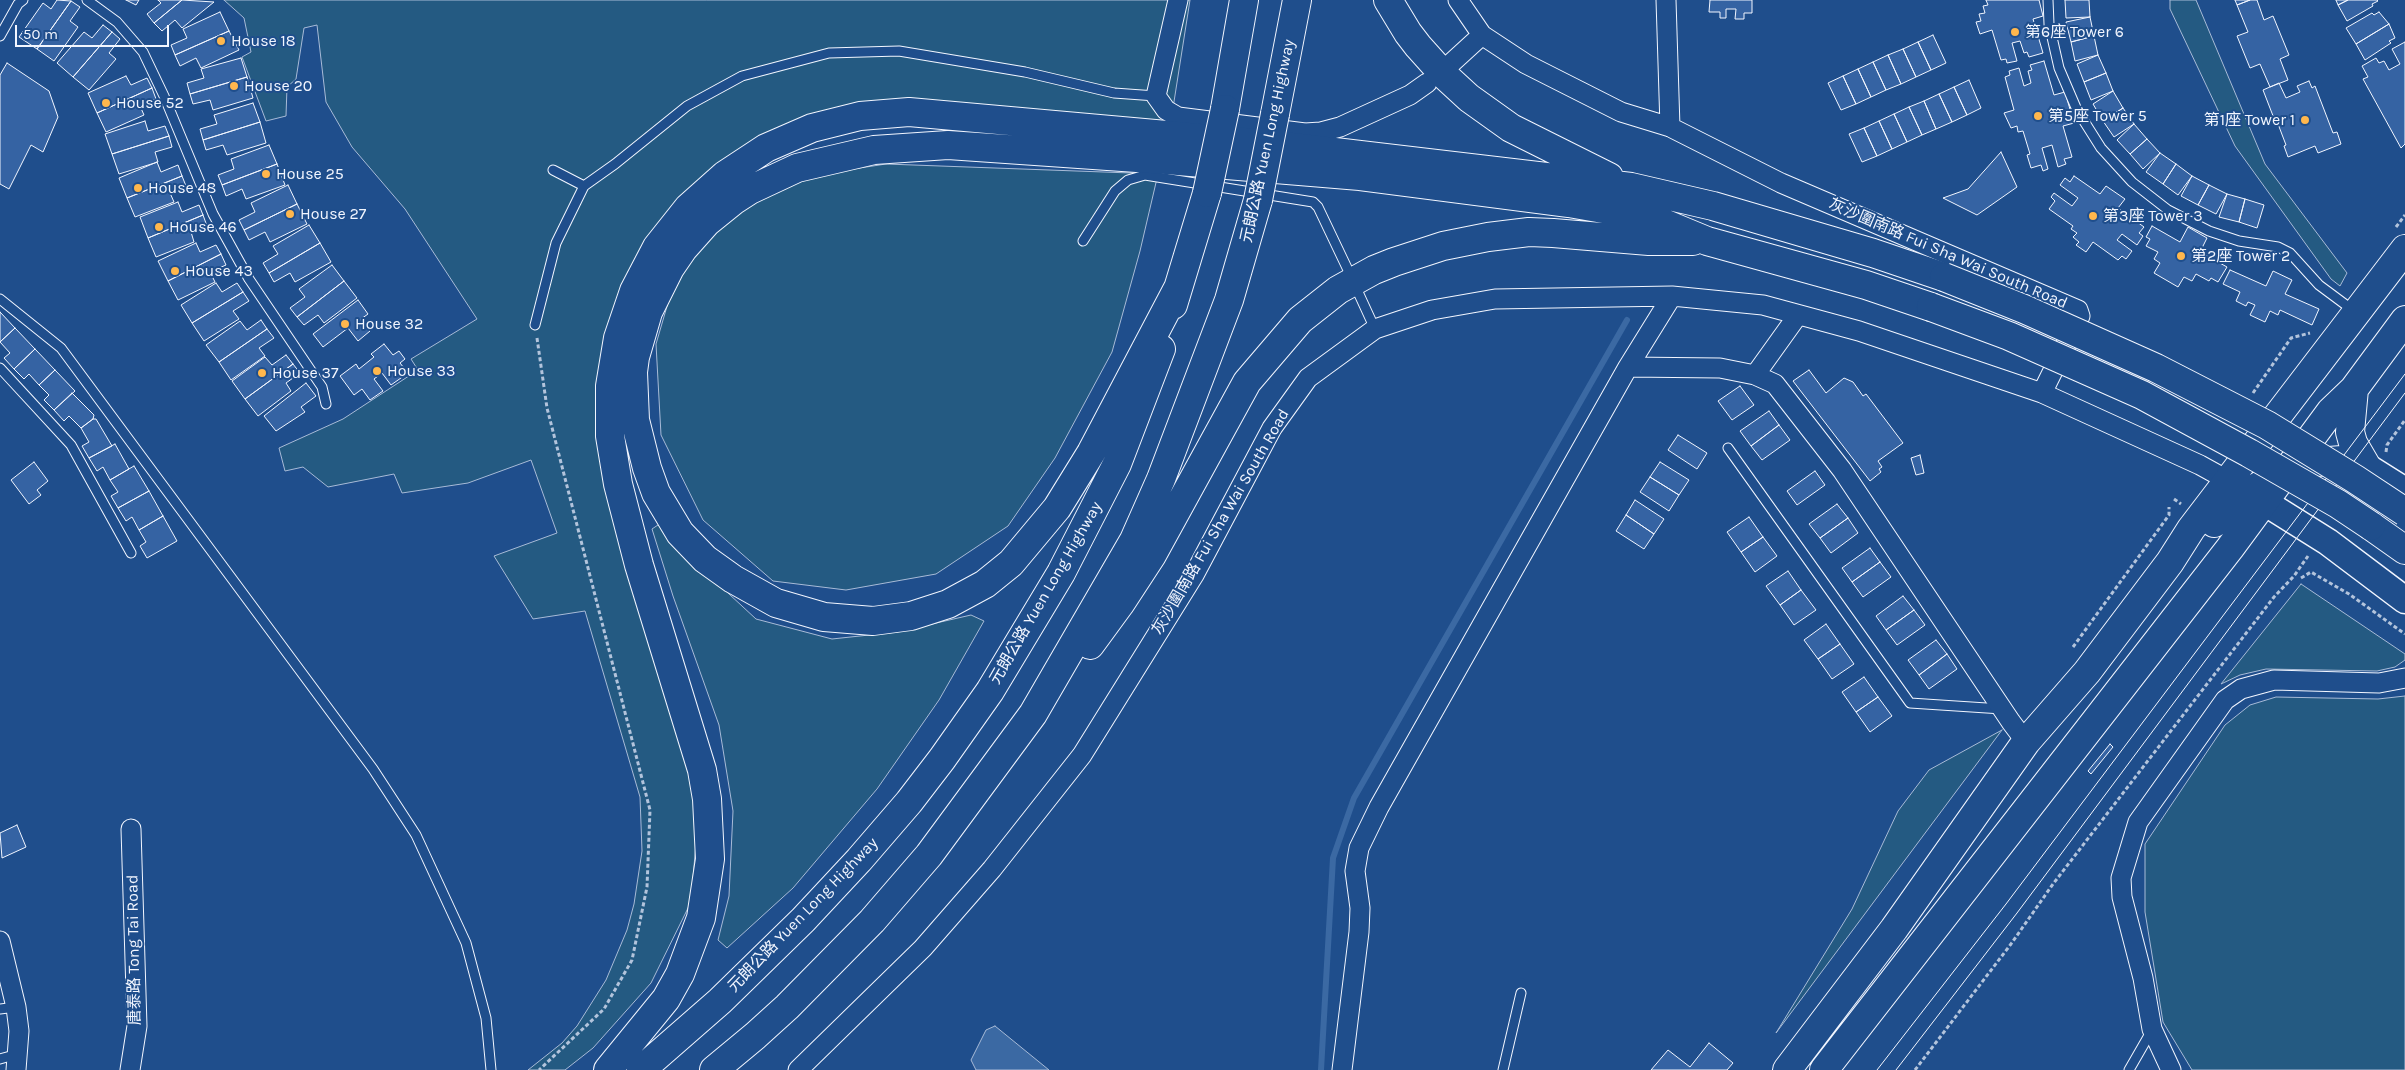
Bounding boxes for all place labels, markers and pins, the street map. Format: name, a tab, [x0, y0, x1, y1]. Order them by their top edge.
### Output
place label: 第6座 Tower 6	[2025, 22, 2124, 42]
marker: 第6座 Tower 6	[2009, 26, 2021, 38]
place label: House 18	[231, 31, 296, 51]
marker: House 18	[215, 35, 227, 47]
place label: House 20	[244, 76, 312, 96]
marker: House 20	[228, 80, 240, 92]
place label: House 52	[116, 93, 184, 113]
marker: House 52	[100, 97, 112, 109]
place label: 第5座 Tower 5	[2048, 106, 2147, 126]
marker: 第5座 Tower 5	[2032, 110, 2044, 122]
place label: 第1座 Tower 1	[2204, 110, 2295, 130]
marker: 第1座 Tower 1	[2299, 114, 2311, 126]
place label: House 25	[276, 164, 344, 184]
marker: House 25	[260, 168, 272, 180]
place label: House 48	[148, 178, 216, 198]
marker: House 48	[132, 182, 144, 194]
place label: House 27	[300, 204, 366, 224]
place label: 第3座 Tower 3	[2103, 206, 2203, 226]
marker: House 27	[284, 208, 296, 220]
marker: 第3座 Tower 3	[2087, 210, 2099, 222]
place label: House 46	[169, 217, 237, 237]
marker: House 46	[153, 221, 165, 233]
place label: 第2座 Tower 2	[2191, 246, 2290, 266]
marker: 第2座 Tower 2	[2175, 250, 2187, 262]
place label: House 43	[185, 261, 253, 281]
marker: House 43	[169, 265, 181, 277]
place label: House 32	[355, 314, 423, 334]
marker: House 32	[339, 318, 351, 330]
place label: House 33	[387, 361, 455, 381]
place label: House 37	[272, 363, 339, 383]
marker: House 33	[371, 365, 383, 377]
marker: House 37	[256, 367, 268, 379]

